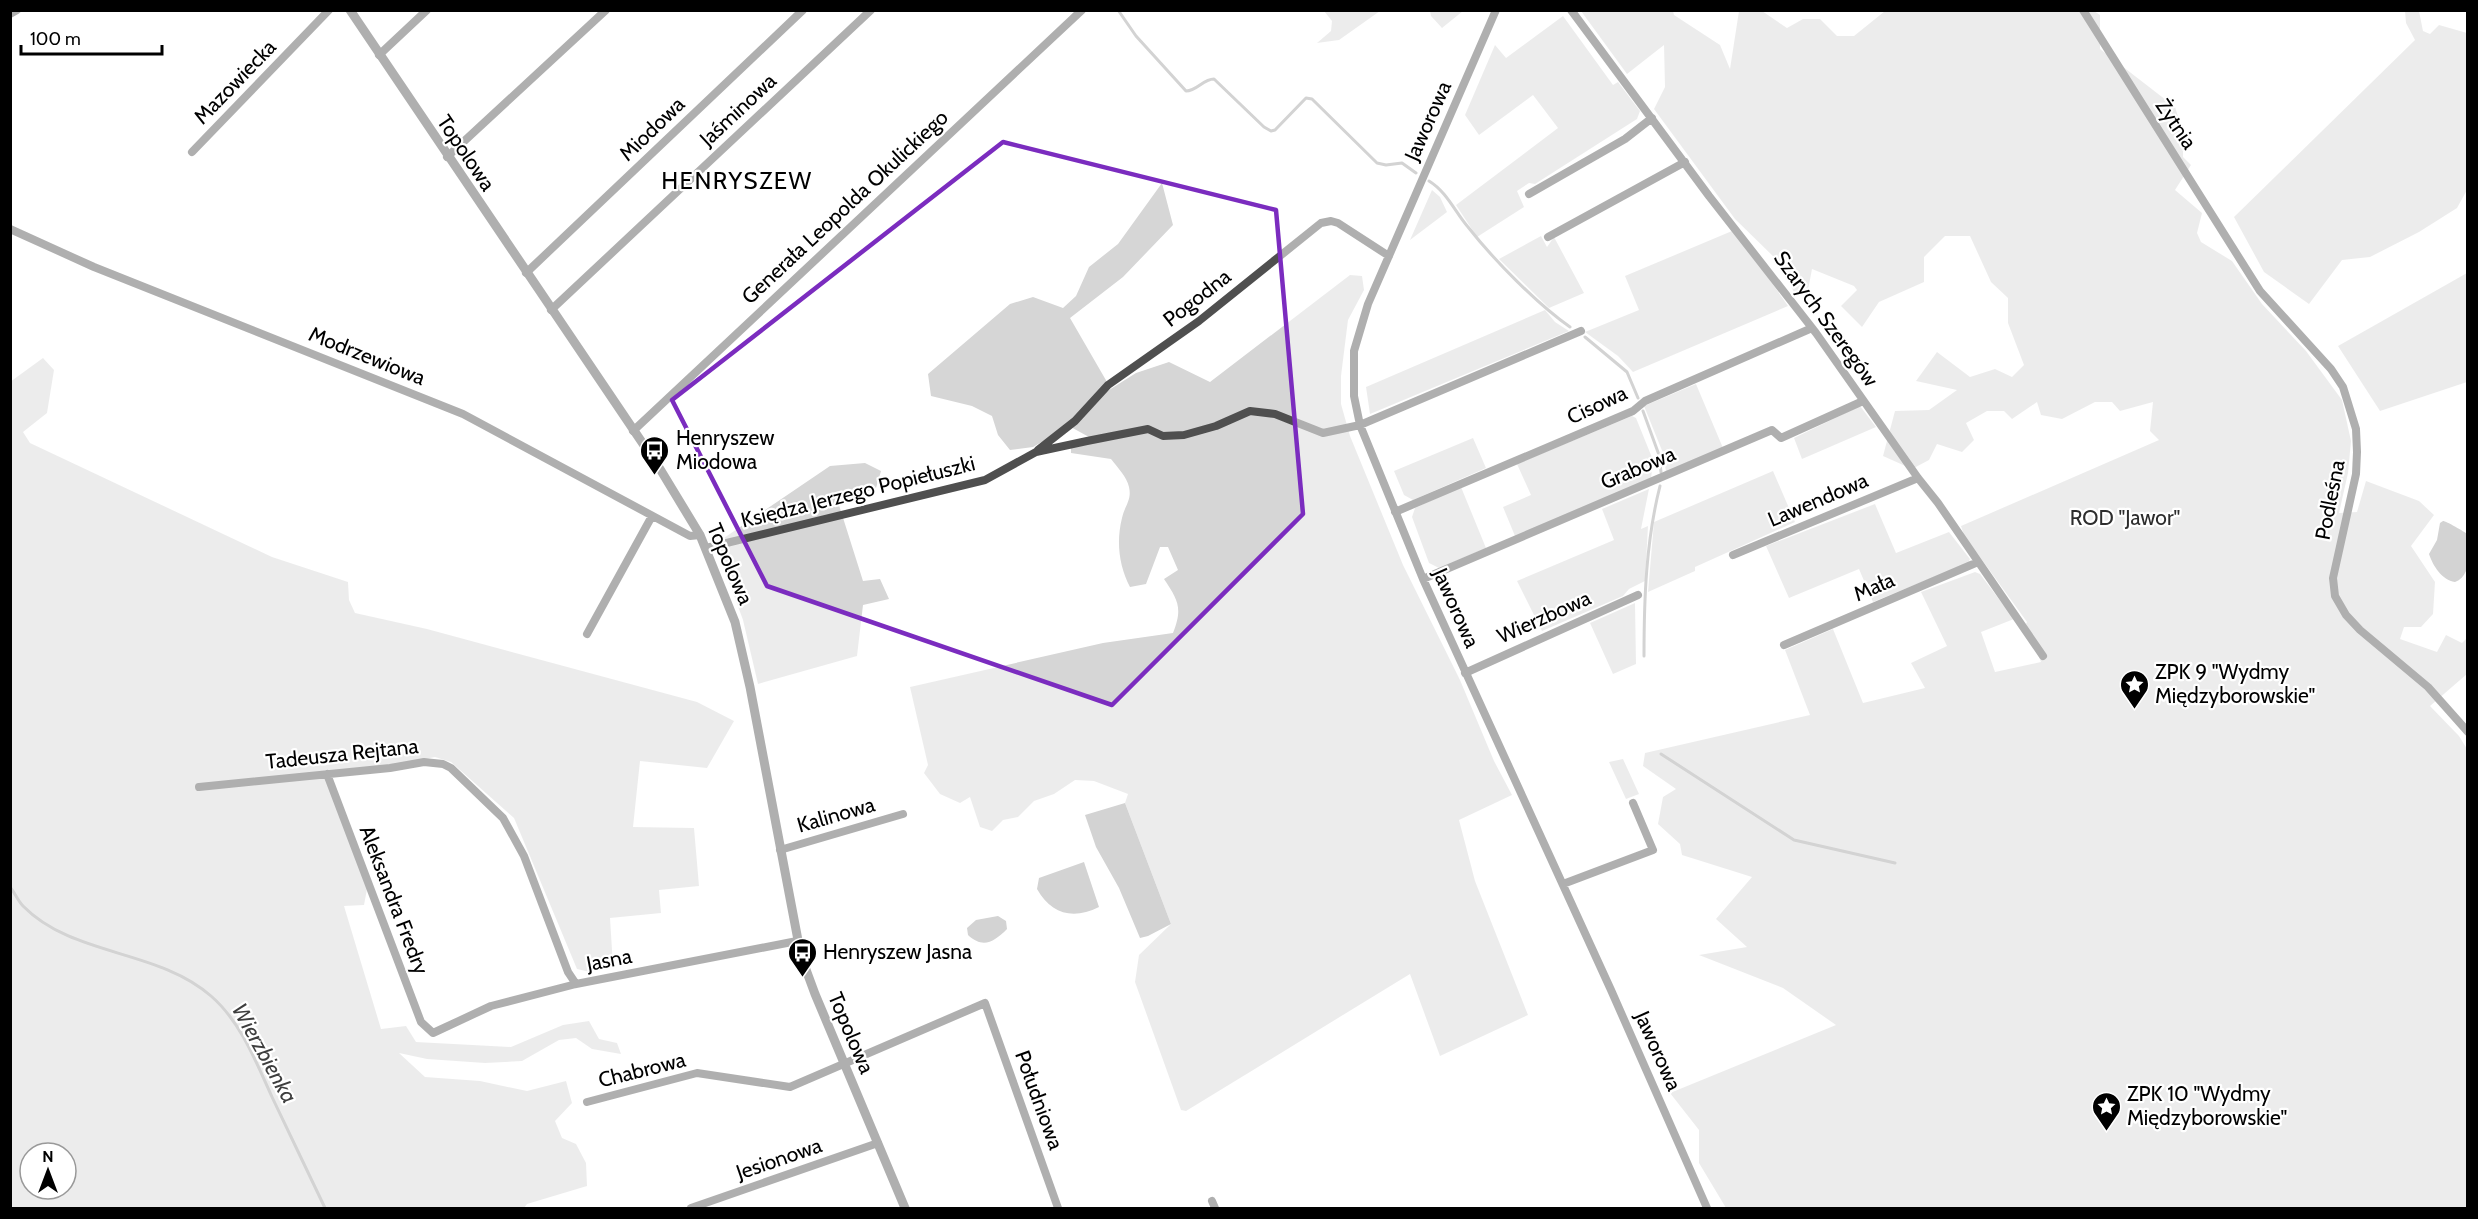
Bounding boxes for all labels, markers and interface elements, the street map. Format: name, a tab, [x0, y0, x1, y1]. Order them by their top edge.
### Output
scale bar	[21, 18, 162, 56]
text: 100 m	[30, 28, 81, 50]
street label: Mazowiecka	[188, 34, 281, 129]
street label: Jaśminowa	[694, 68, 781, 152]
street label: Jaworowa	[1399, 77, 1456, 165]
street label: Miodowa	[614, 91, 690, 166]
street label: Żytnia	[2151, 94, 2202, 154]
street label: Generała Leopolda Okulickiego	[736, 104, 953, 309]
street label: Topolowa	[432, 110, 501, 195]
district label: HENRYSZEW	[661, 166, 813, 195]
street label: Szarych Szeregów	[1769, 246, 1884, 391]
street label: Pogodna	[1158, 264, 1235, 332]
street label: Modrzewiowa	[305, 321, 429, 390]
street label: Cisowa	[1563, 380, 1631, 429]
place label: Henryszew Miodowa	[676, 425, 775, 474]
bus stop icon: Henryszew Miodowa	[639, 434, 671, 476]
street label: Grabowa	[1597, 441, 1679, 494]
street label: Księdza Jerzego Popiełuszki	[738, 450, 977, 533]
street label: Podleśna	[2310, 458, 2350, 542]
street label: Lawendowa	[1764, 467, 1872, 532]
park label: ROD "Jawor"	[2070, 505, 2180, 530]
street label: Topolowa	[702, 519, 759, 608]
street label: Jaworowa	[1427, 563, 1485, 652]
street label: Mała	[1850, 567, 1898, 606]
street label: Wierzbowa	[1493, 585, 1594, 648]
place label: ZPK 9 "Wydmy Międzyborowskie"	[2155, 659, 2315, 708]
place icon: ZPK 9 "Wydmy Międzyborowskie"	[2118, 668, 2150, 710]
street label: Tadeusza Rejtana	[264, 733, 420, 775]
street label: Kalinowa	[794, 792, 878, 838]
street label: Aleksandra Fredry	[355, 822, 434, 978]
bus stop icon: Henryszew Jasna	[786, 936, 818, 978]
place label: Henryszew Jasna	[823, 939, 972, 964]
street label: Jasna	[583, 943, 634, 976]
street label: Topolowa	[823, 988, 880, 1077]
water label: Wierzbienka	[226, 999, 303, 1108]
street label: Jaworowa	[1629, 1006, 1687, 1095]
street label: Chabrowa	[596, 1047, 688, 1092]
street label: Południowa	[1010, 1047, 1069, 1153]
place label: ZPK 10 "Wydmy Międzyborowskie"	[2127, 1081, 2287, 1130]
place icon: ZPK 10 "Wydmy Międzyborowskie"	[2090, 1090, 2122, 1132]
street label: Jesionowa	[732, 1132, 825, 1185]
north arrow	[18, 1141, 78, 1201]
text: N	[42, 1147, 54, 1166]

